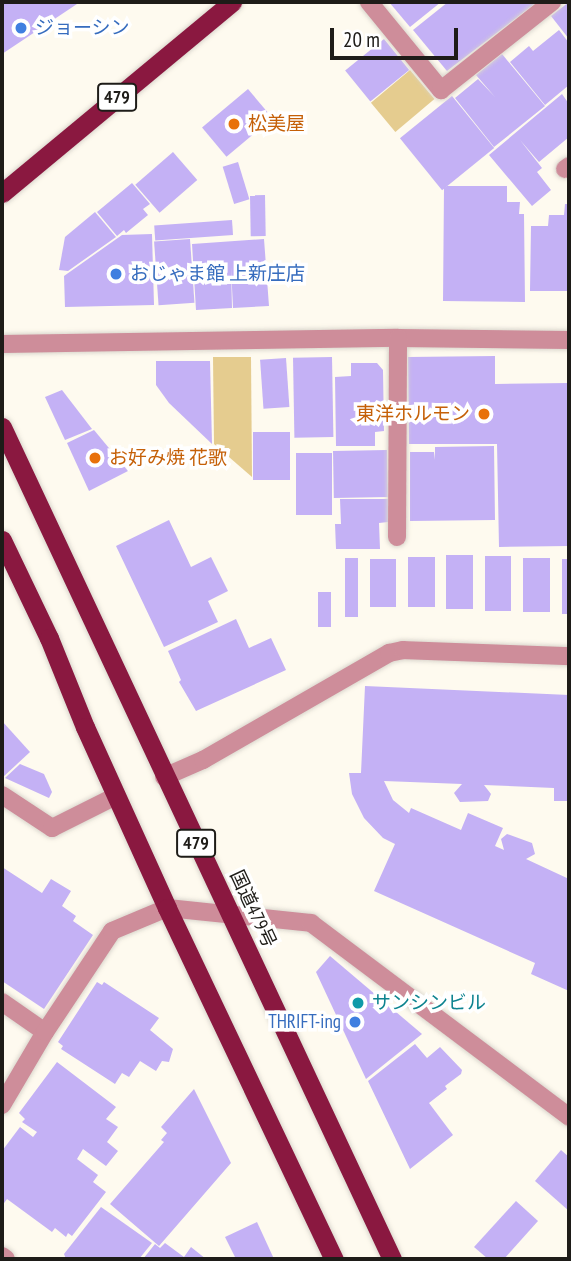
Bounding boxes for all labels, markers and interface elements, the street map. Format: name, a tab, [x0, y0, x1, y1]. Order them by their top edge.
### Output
scale bar	[333, 14, 461, 58]
place label: ジョーシン	[35, 17, 130, 39]
marker: ジョーシン	[13, 20, 29, 36]
text: 20 m	[343, 26, 380, 53]
road number: 479	[96, 82, 138, 112]
place label: 松美屋	[248, 113, 305, 135]
marker: 松美屋	[226, 116, 242, 132]
place label: おじゃま館 上新庄店	[130, 263, 305, 285]
marker: おじゃま館 上新庄店	[108, 266, 124, 282]
place label: 東洋ホルモン	[356, 403, 470, 425]
marker: 東洋ホルモン	[476, 406, 492, 422]
place label: お好み焼 花歌	[109, 447, 227, 469]
marker: お好み焼 花歌	[87, 450, 103, 466]
road number: 479	[175, 828, 217, 858]
street label: 国道479号	[225, 867, 281, 951]
place label: サンシンビル	[372, 992, 486, 1014]
marker: サンシンビル	[350, 995, 366, 1011]
place label: THRIFT-ing	[268, 1011, 341, 1033]
marker: THRIFT-ing	[347, 1014, 363, 1030]

